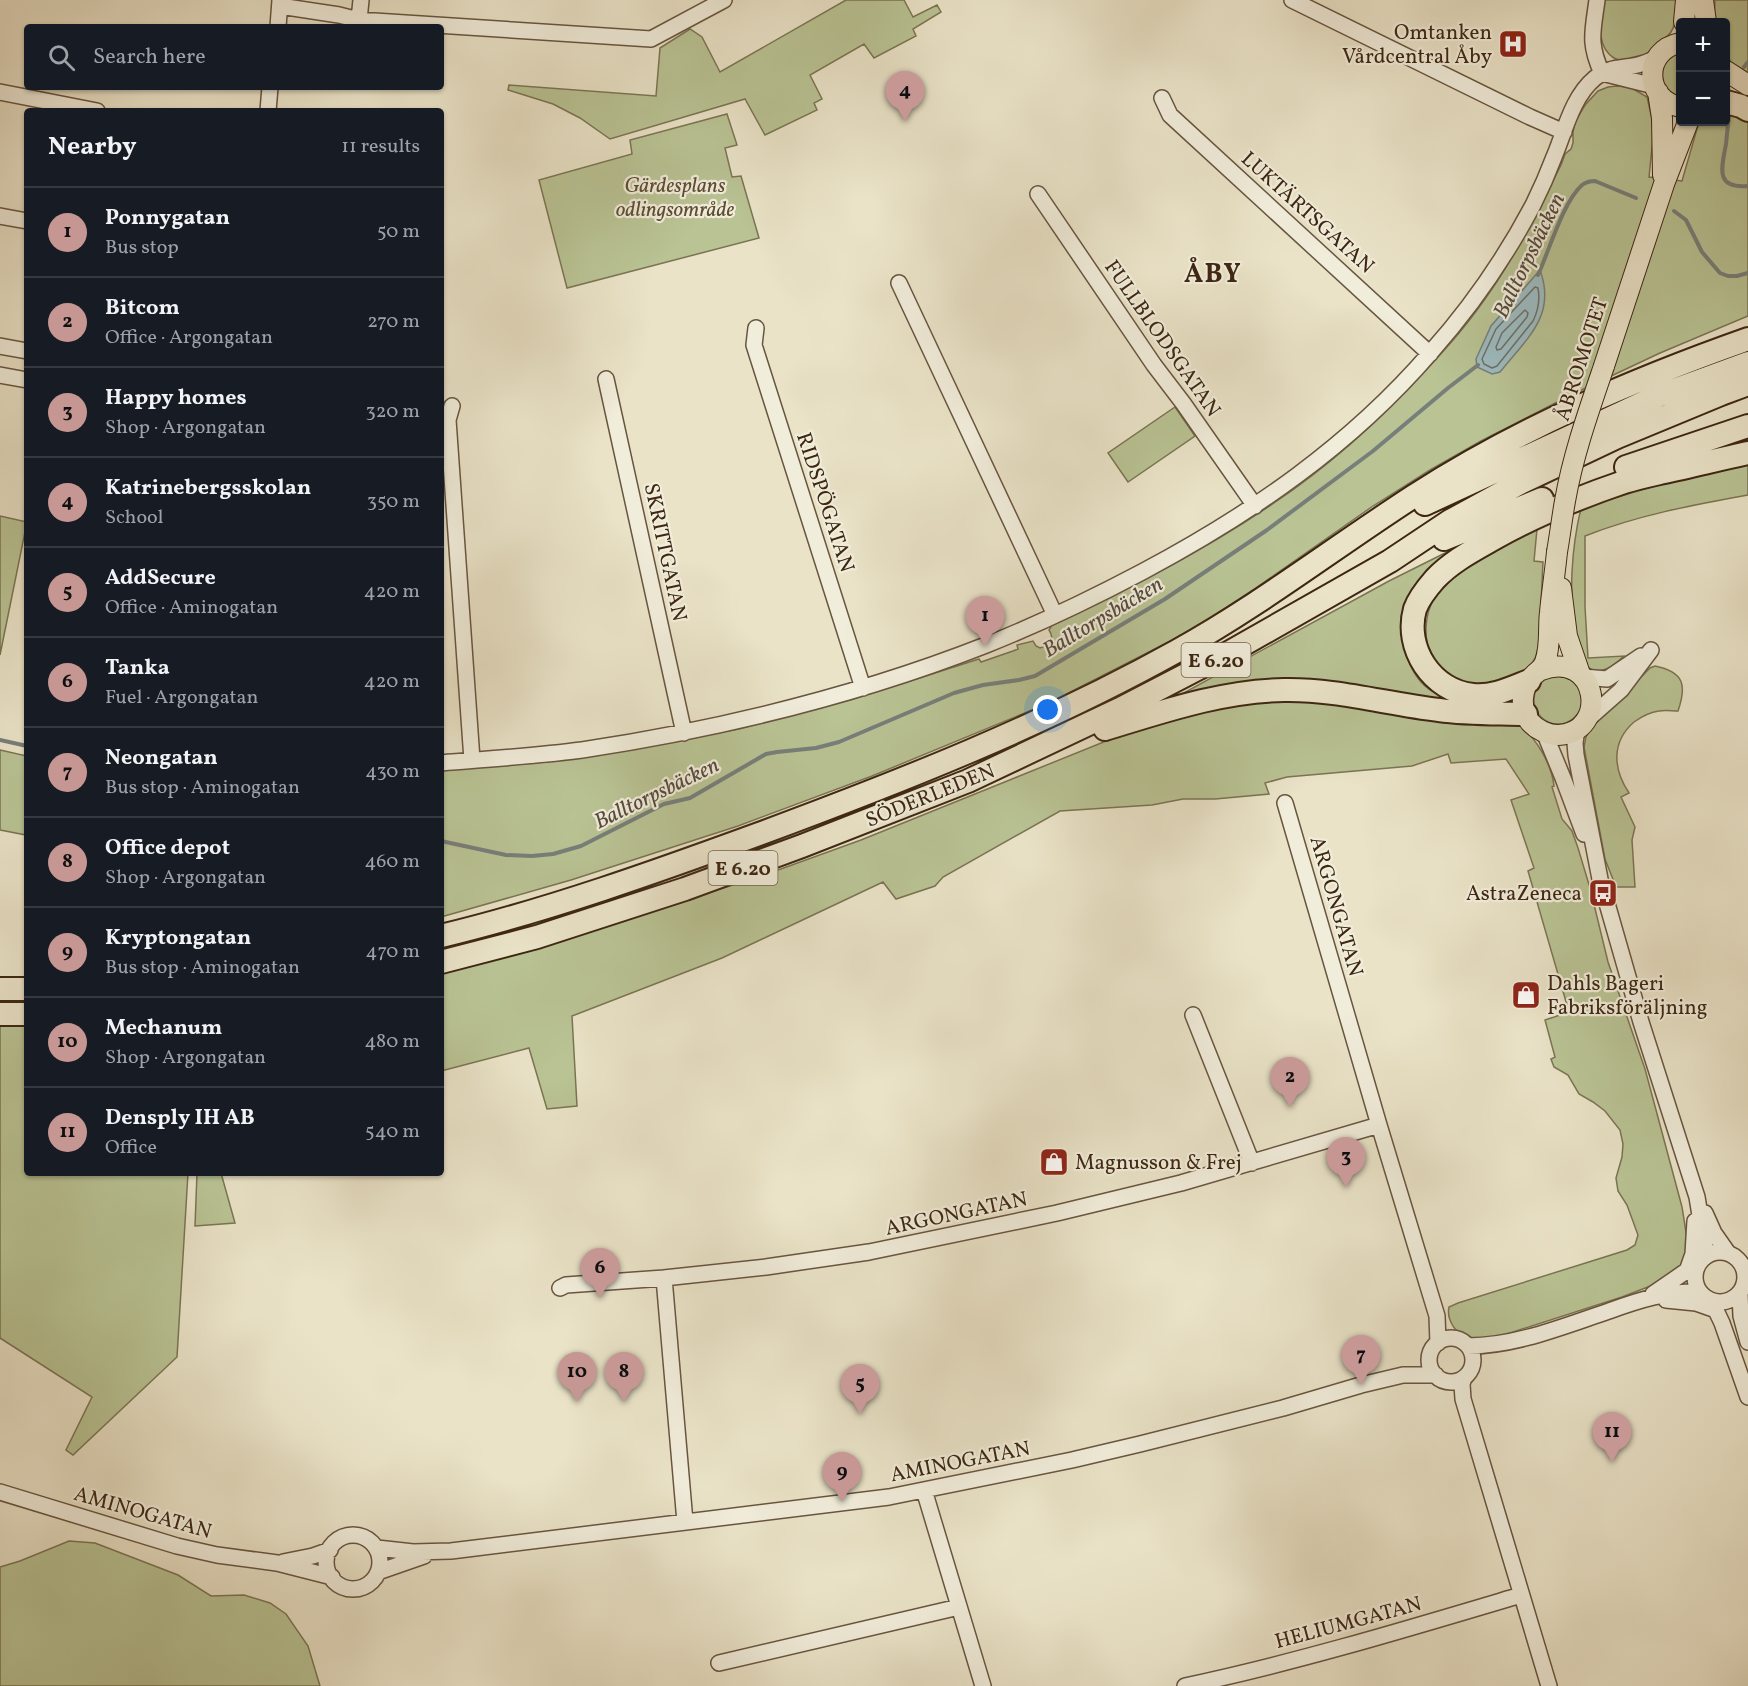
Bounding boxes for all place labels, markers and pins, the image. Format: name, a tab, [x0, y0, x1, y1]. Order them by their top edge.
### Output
place label: Omtanken Vårdcentral Åby	[1342, 19, 1493, 72]
hospital icon: Omtanken Vårdcentral Åby	[1497, 28, 1529, 60]
pin: 4	[886, 72, 924, 121]
pin: 1	[966, 596, 1004, 646]
bus stop icon: AstraZeneca	[1587, 877, 1619, 909]
place label: AstraZeneca	[1466, 880, 1582, 909]
place label: Dahls Bageri Fabriksföräljning	[1547, 970, 1708, 1023]
shop icon: Dahls Bageri Fabriksföräljning	[1510, 979, 1542, 1011]
pin: 2	[1270, 1058, 1310, 1107]
pin: 3	[1326, 1138, 1366, 1187]
shop icon: Magnusson & Frej	[1038, 1146, 1070, 1178]
place label: Magnusson & Frej	[1075, 1149, 1242, 1178]
pin: 6	[580, 1248, 620, 1298]
pin: 7	[1342, 1336, 1380, 1385]
pin: 10	[558, 1352, 596, 1402]
pin: 8	[604, 1352, 644, 1402]
pin: 5	[840, 1364, 880, 1414]
pin: 11	[1592, 1412, 1632, 1462]
pin: 9	[822, 1452, 862, 1502]

